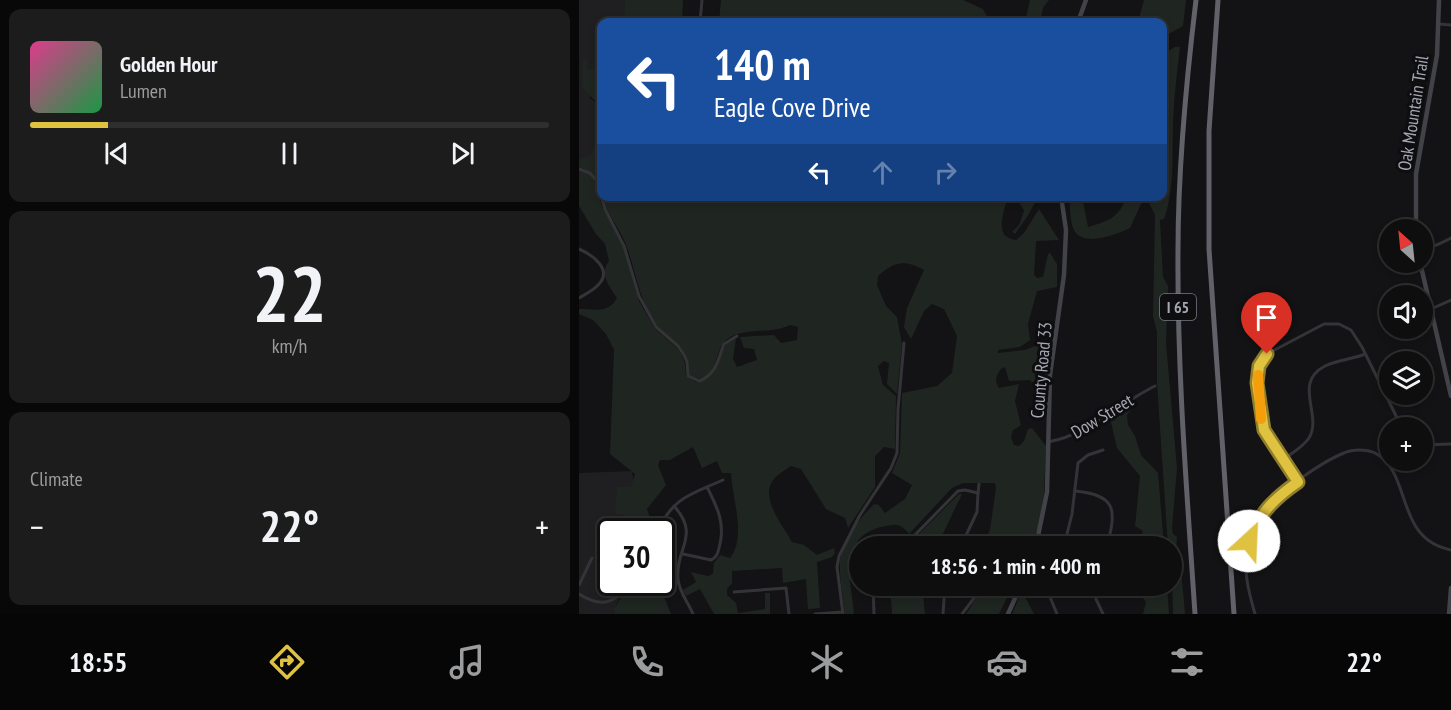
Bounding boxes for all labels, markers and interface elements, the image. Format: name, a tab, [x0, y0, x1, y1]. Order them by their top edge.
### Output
text: 140 m	[714, 37, 811, 92]
icon: left	[615, 42, 693, 120]
text: Golden Hour	[120, 50, 218, 78]
street label: Oak Mountain Trail	[1393, 53, 1434, 172]
text: Lumen	[120, 78, 167, 104]
text: Eagle Cove Drive	[714, 90, 871, 124]
icon: previous	[100, 137, 133, 170]
icon: pause	[273, 137, 306, 170]
icon: next	[446, 137, 479, 170]
icon: left	[803, 156, 836, 189]
icon: ahead	[866, 156, 899, 189]
icon: right	[929, 156, 962, 189]
north arrow	[1379, 219, 1433, 273]
map controls	[1379, 219, 1433, 471]
text: 22	[252, 243, 327, 344]
button: sound	[1379, 285, 1433, 339]
pin	[1241, 292, 1292, 354]
road number: I 65	[1160, 294, 1196, 320]
icon: arrive	[1250, 301, 1283, 334]
street label: County Road 33	[1025, 321, 1057, 419]
text: km/h	[272, 333, 307, 359]
button: layers	[1379, 351, 1433, 405]
street label: Dow Street	[1067, 388, 1137, 443]
button: +	[1379, 417, 1433, 471]
text: Climate	[30, 466, 83, 492]
text: 22°	[260, 496, 319, 554]
text: −	[30, 505, 44, 548]
text: +	[535, 505, 549, 548]
position arrow	[1217, 509, 1281, 573]
speed limit sign: 30	[597, 518, 675, 596]
text: 18:56 · 1 min · 400 m	[930, 552, 1101, 580]
icon: directions	[266, 641, 308, 683]
icon: music	[446, 641, 488, 683]
icon: phone	[626, 641, 668, 683]
icon: climate	[806, 641, 848, 683]
icon: car	[986, 641, 1028, 683]
icon: filters	[1166, 641, 1208, 683]
text: 18:55	[69, 645, 127, 679]
text: 22°	[1346, 645, 1382, 679]

